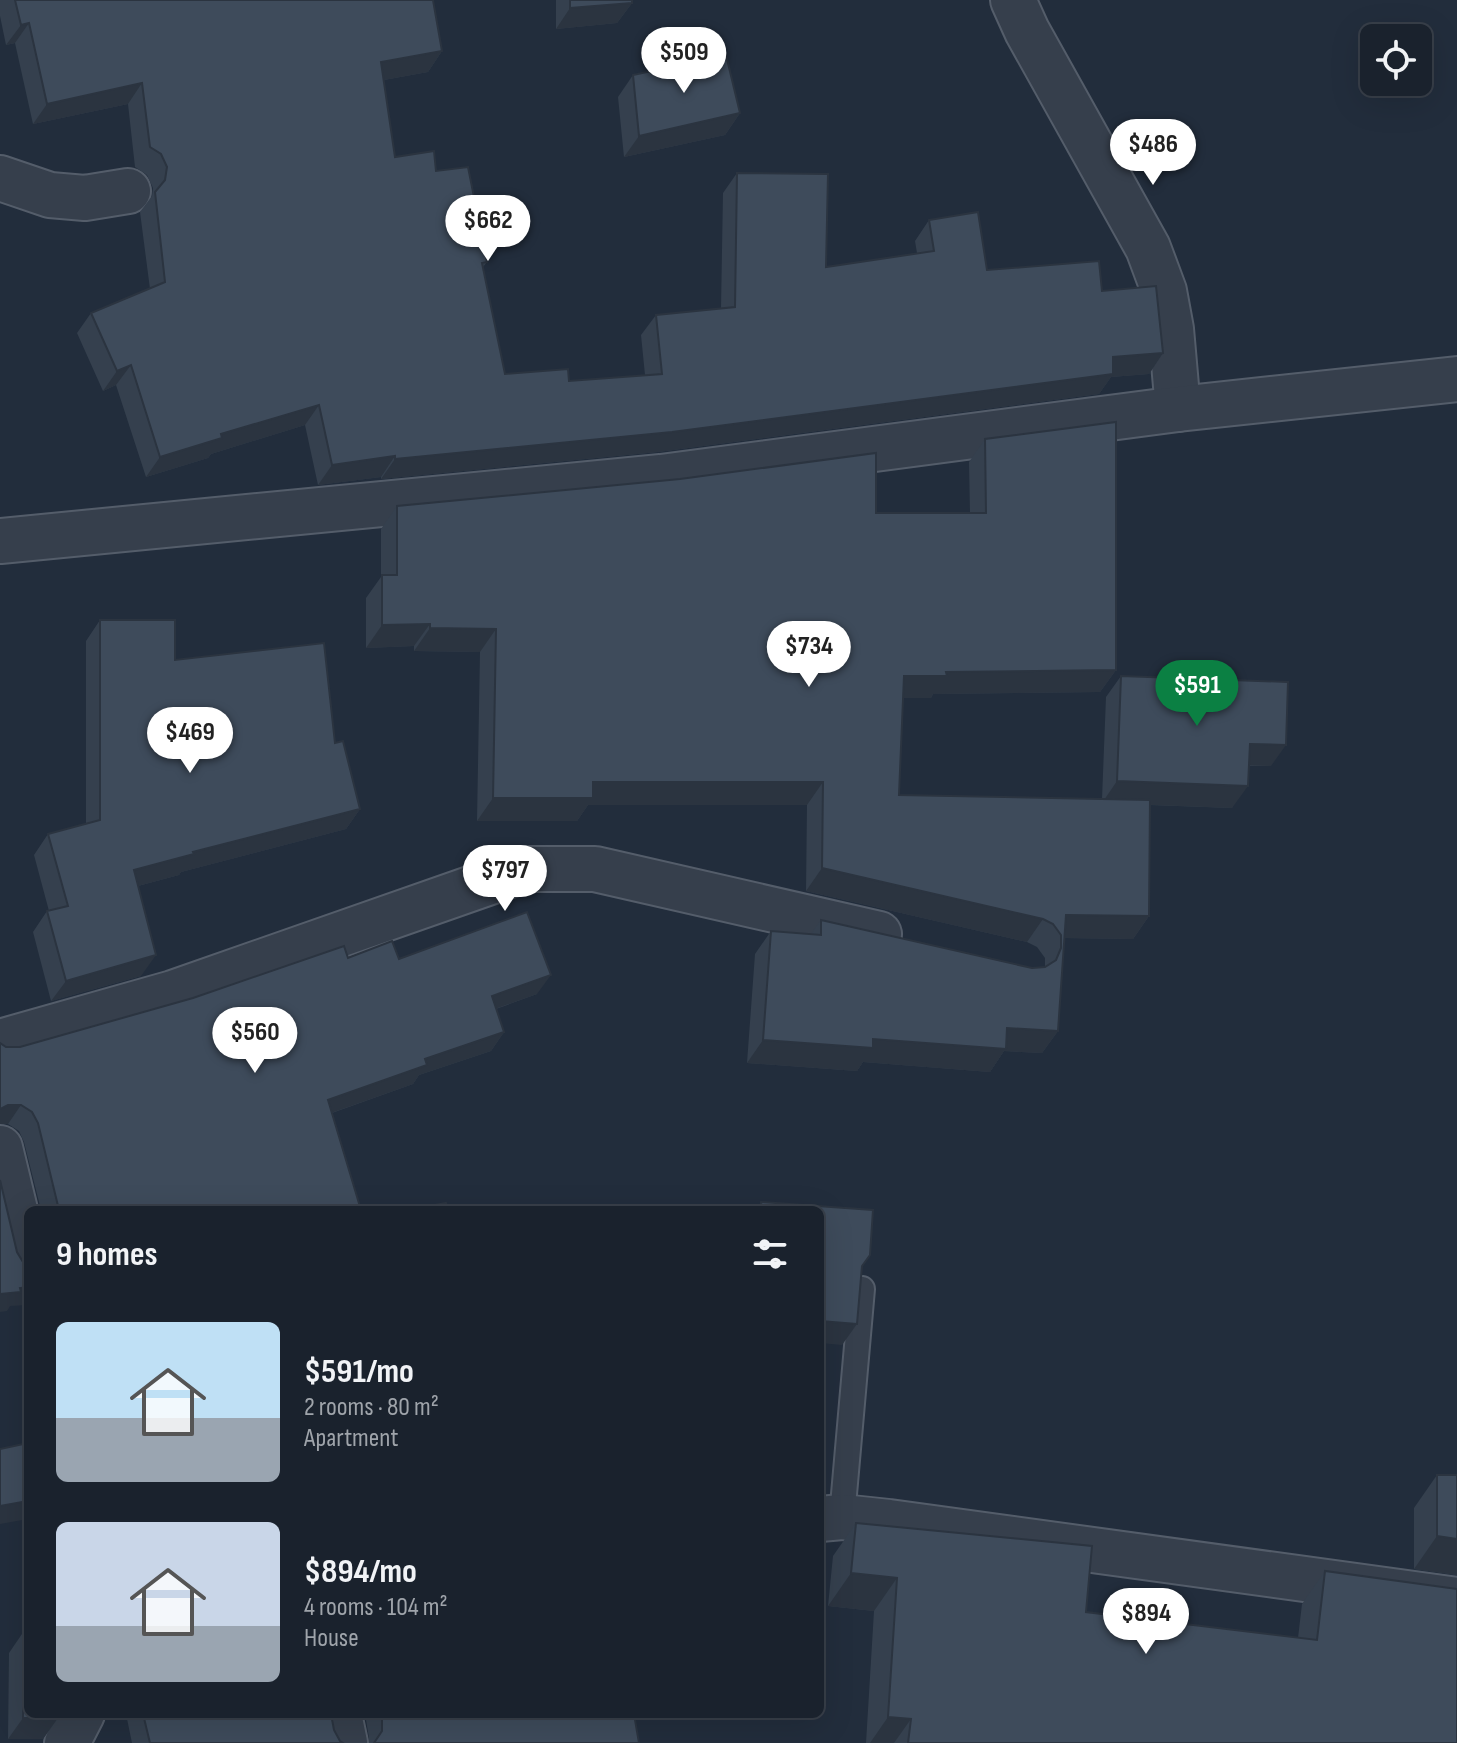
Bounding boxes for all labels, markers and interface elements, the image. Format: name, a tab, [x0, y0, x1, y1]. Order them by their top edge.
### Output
map controls	[1360, 24, 1432, 96]
button: locate	[1360, 24, 1432, 96]
pin: $509	[637, 27, 731, 95]
text: $509	[659, 37, 709, 68]
pin: $486	[1106, 119, 1200, 187]
text: $486	[1128, 129, 1178, 160]
pin: $662	[441, 195, 535, 263]
text: $662	[463, 205, 513, 236]
pin: $734	[762, 621, 856, 689]
text: $734	[785, 631, 833, 662]
pin: $591	[1150, 660, 1244, 728]
text: $591	[1173, 670, 1221, 701]
pin: $469	[143, 707, 237, 775]
text: $469	[165, 717, 215, 748]
pin: $797	[458, 845, 552, 913]
text: $797	[481, 855, 529, 886]
pin: $560	[208, 1007, 302, 1075]
text: $560	[230, 1017, 280, 1048]
icon: filters	[748, 1232, 792, 1276]
text: 9 homes	[56, 1234, 157, 1275]
text: $591/mo	[304, 1351, 414, 1392]
icon: home	[120, 1354, 216, 1450]
text: 2 rooms · 80 m²	[304, 1392, 439, 1423]
text: Apartment	[304, 1423, 398, 1454]
text: $894/mo	[304, 1551, 417, 1592]
icon: home	[120, 1554, 216, 1650]
pin: $894	[1099, 1588, 1193, 1656]
text: 4 rooms · 104 m²	[304, 1592, 448, 1623]
text: $894	[1121, 1598, 1171, 1629]
text: House	[304, 1623, 359, 1654]

